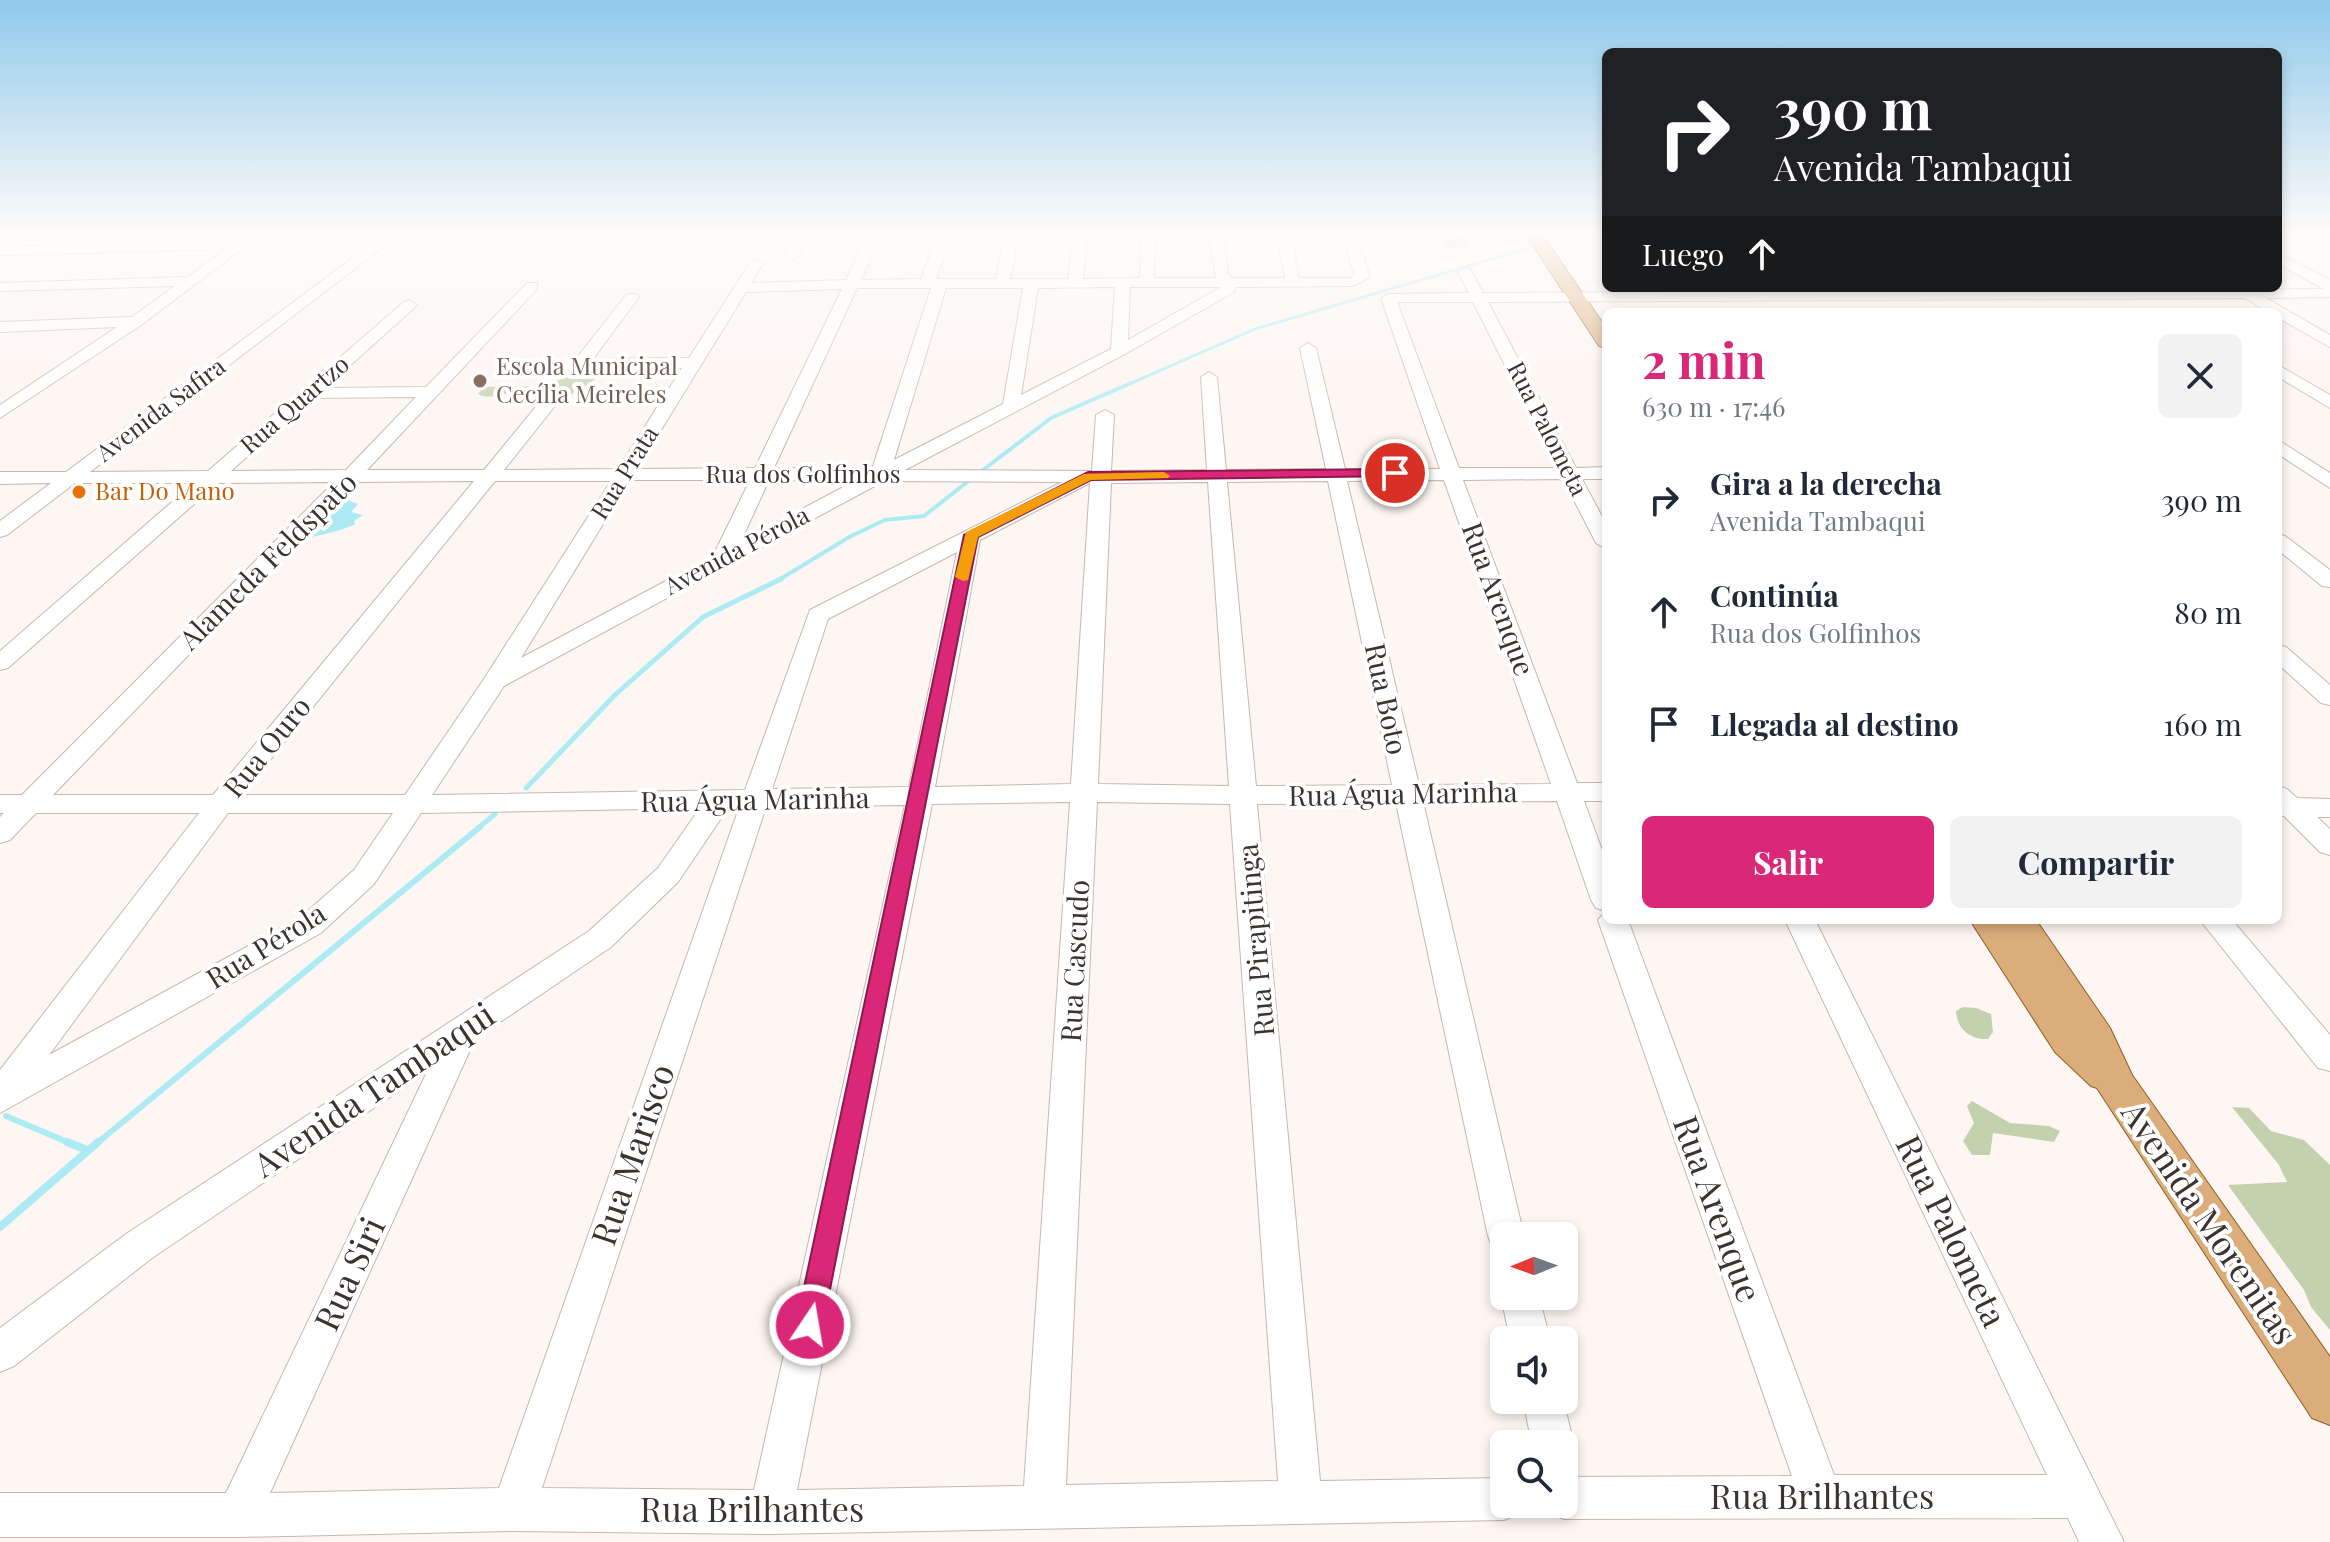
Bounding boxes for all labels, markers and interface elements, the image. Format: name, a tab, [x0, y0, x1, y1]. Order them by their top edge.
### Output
text: 390 m	[1774, 70, 1932, 145]
icon: right	[1642, 80, 1746, 184]
text: Avenida Tambaqui	[1774, 142, 2072, 190]
icon: ahead	[1740, 232, 1784, 276]
text: Luego	[1642, 234, 1724, 274]
text: 2 min	[1642, 327, 1766, 391]
button: close	[2158, 334, 2242, 418]
street label: Rua Quartzo	[232, 347, 355, 460]
street label: Avenida Safira	[88, 349, 231, 468]
place label: Escola Municipal Cecília Meireles	[496, 349, 678, 409]
street label: Rua Palometa	[1501, 355, 1596, 501]
marker: Escola Municipal Cecília Meireles	[471, 372, 489, 390]
text: 630 m · 17:46	[1642, 389, 1786, 424]
street label: Rua Prata	[582, 419, 665, 525]
pin	[1361, 439, 1429, 507]
icon: arrive	[1373, 451, 1417, 495]
street label: Rua dos Golfinhos	[706, 457, 900, 489]
street label: Alameda Feldspato	[169, 463, 364, 657]
text: Gira a la derecha	[1710, 463, 1942, 503]
place label: Bar Do Mano	[95, 474, 235, 506]
icon: right	[1642, 478, 1686, 522]
text: 390 m	[2161, 480, 2242, 520]
marker: Bar Do Mano	[70, 483, 88, 501]
street label: Avenida Pérola	[657, 498, 814, 601]
text: Avenida Tambaqui	[1710, 503, 1926, 538]
street label: Rua Arenque	[1455, 517, 1544, 680]
text: Continúa	[1710, 575, 1839, 615]
icon: ahead	[1642, 590, 1686, 634]
text: 80 m	[2174, 592, 2242, 632]
text: Rua dos Golfinhos	[1710, 615, 1921, 650]
street label: Rua Boto	[1358, 640, 1417, 758]
street label: Rua Ouro	[214, 688, 318, 804]
icon: arrive	[1642, 702, 1686, 746]
text: Llegada al destino	[1710, 704, 1959, 744]
text: 160 m	[2163, 704, 2242, 744]
street label: Rua Água Marinha	[1288, 772, 1518, 813]
street label: Rua Água Marinha	[640, 778, 870, 819]
button: Salir	[1642, 816, 1934, 908]
button: Compartir	[1950, 816, 2242, 908]
street label: Rua Pirapitinga	[1228, 842, 1281, 1038]
street label: Rua Cascudo	[1051, 879, 1096, 1043]
street label: Rua Pérola	[199, 893, 332, 996]
street label: Avenida Tambaqui	[242, 990, 503, 1187]
street label: Rua Marisco	[579, 1058, 684, 1251]
street label: Avenida Morenitas	[2112, 1091, 2309, 1352]
street label: Rua Arenque	[1664, 1109, 1774, 1308]
street label: Rua Palometa	[1887, 1127, 2019, 1334]
street label: Rua Siri	[302, 1209, 394, 1337]
north arrow	[1490, 1222, 1578, 1310]
map controls	[1490, 1222, 1578, 1518]
position arrow	[768, 1283, 852, 1367]
button: sound	[1490, 1326, 1578, 1414]
button: search	[1490, 1430, 1578, 1518]
street label: Rua Brilhantes	[1710, 1472, 1934, 1518]
street label: Rua Brilhantes	[640, 1485, 864, 1531]

